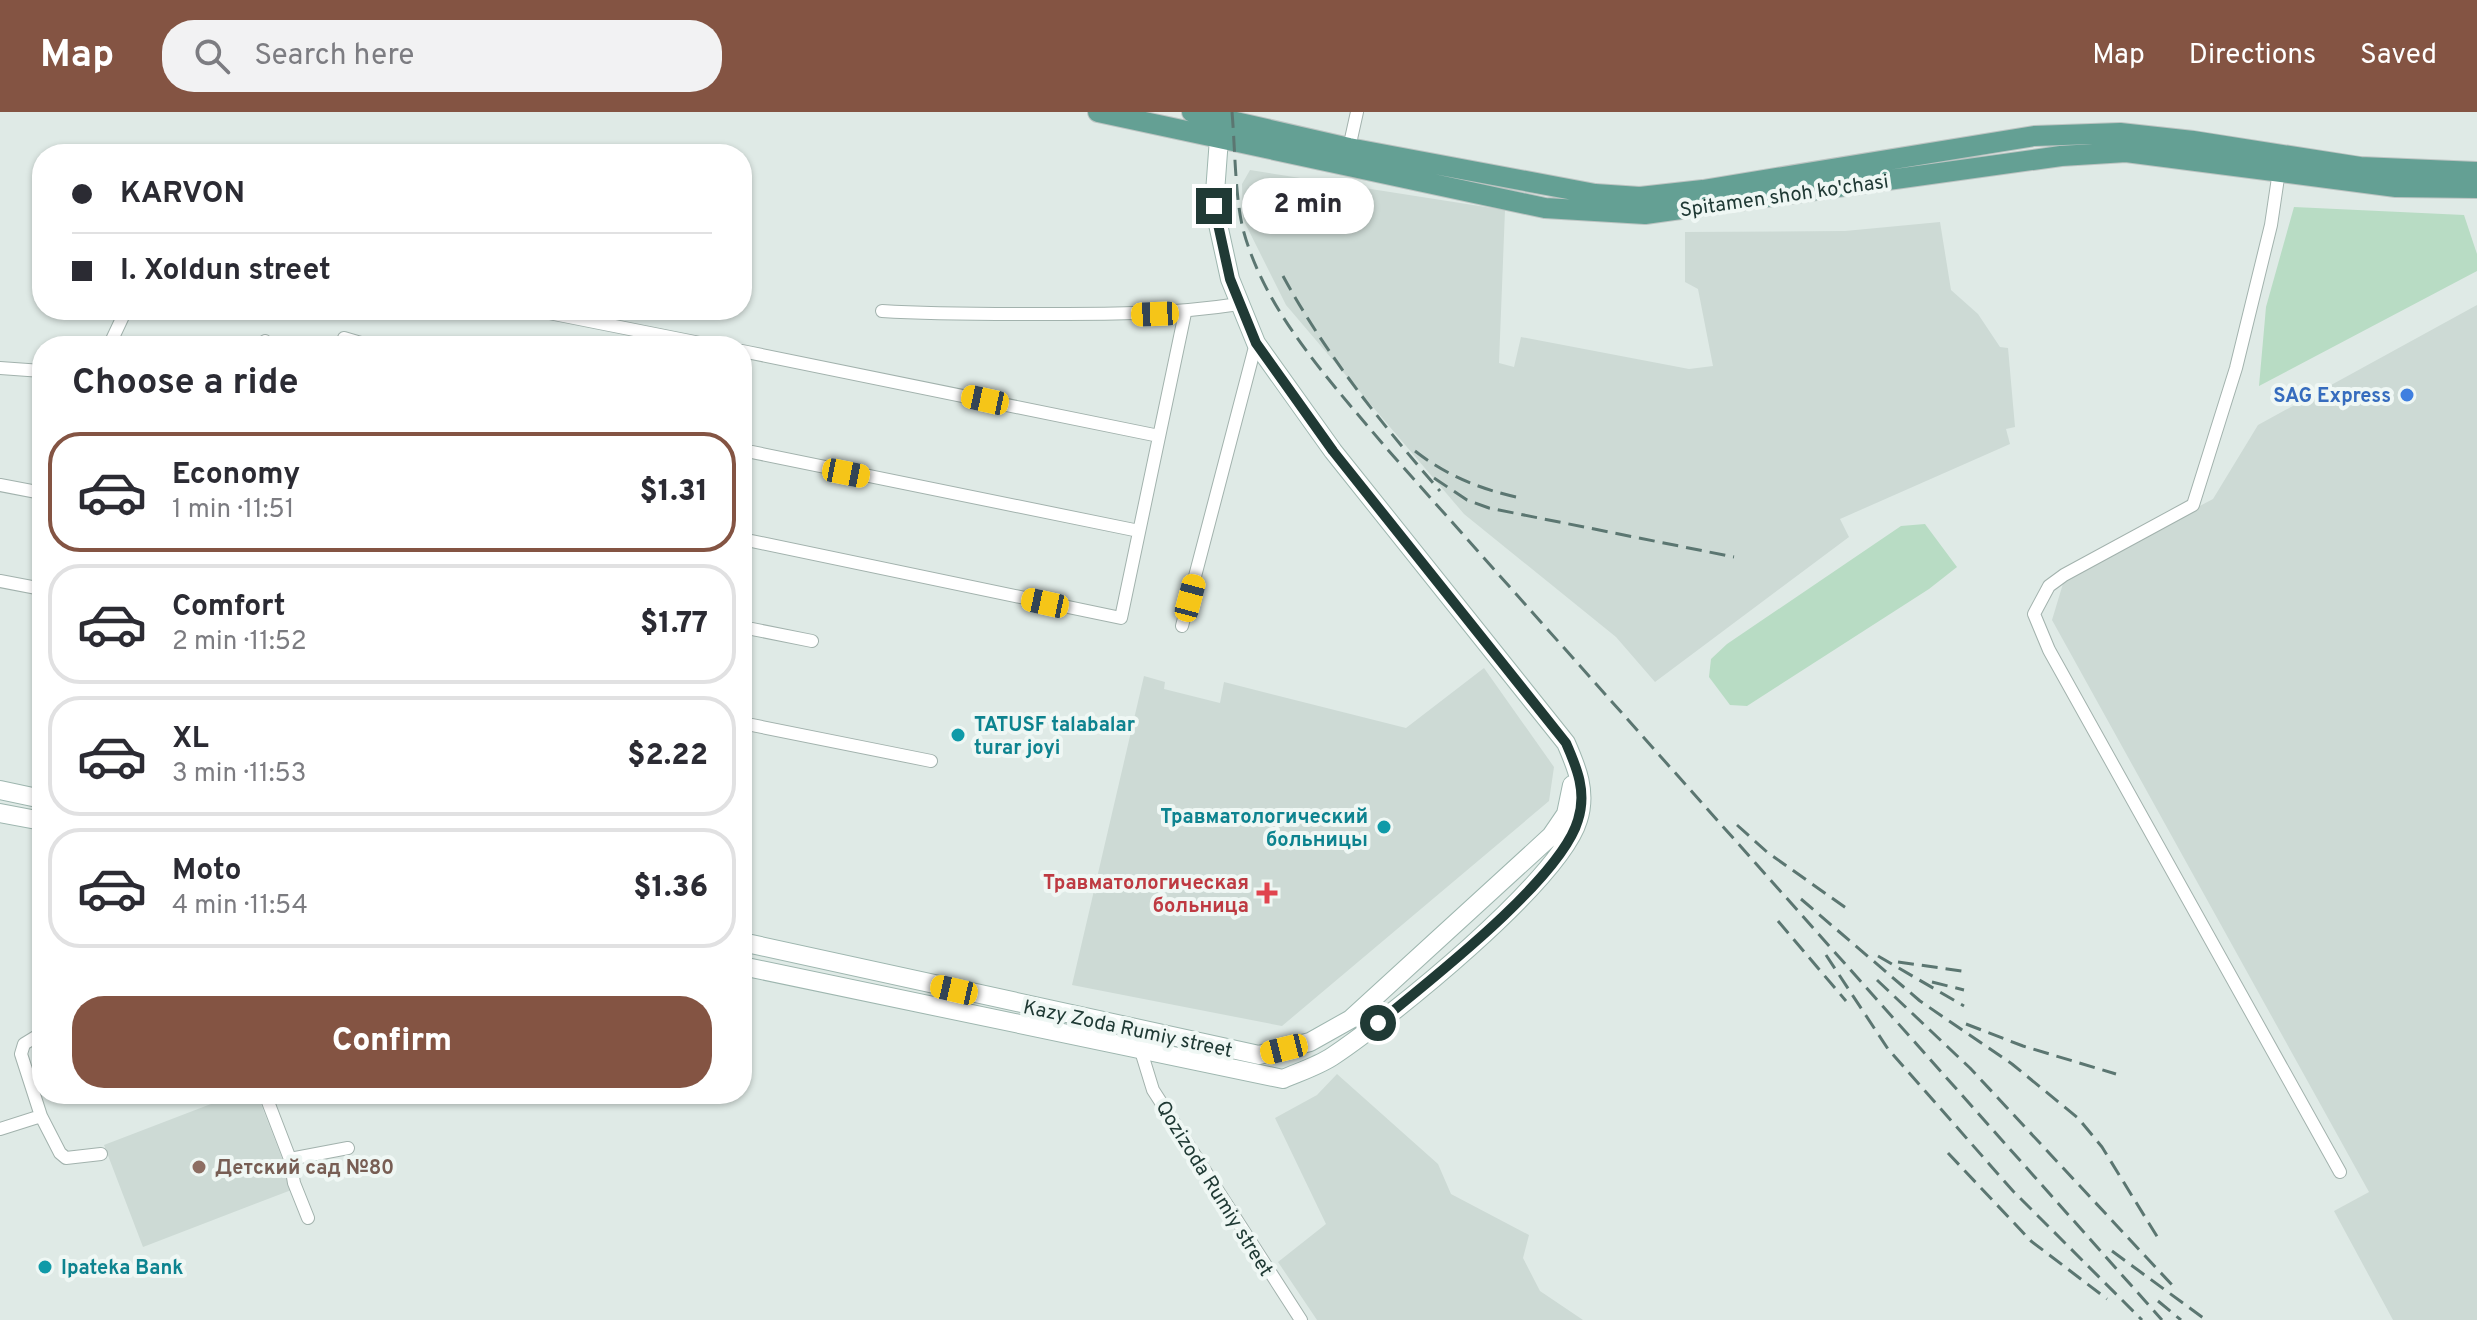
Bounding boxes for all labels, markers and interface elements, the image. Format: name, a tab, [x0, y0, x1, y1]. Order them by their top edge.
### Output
search box	[162, 20, 722, 92]
text: Map	[40, 32, 114, 81]
icon: search	[190, 34, 234, 78]
text: Search here	[254, 38, 414, 75]
text: Map	[2092, 38, 2145, 74]
text: Directions	[2189, 38, 2316, 74]
text: Saved	[2360, 38, 2437, 74]
street label: Spitamen shoh ko'chasi	[1678, 169, 1890, 225]
text: KARVON	[120, 176, 245, 213]
callout: 2 min	[1242, 178, 1374, 234]
route end	[1196, 188, 1232, 224]
text: 2 min	[1274, 189, 1342, 222]
text: I. Xoldun street	[120, 253, 331, 290]
car	[1131, 301, 1179, 327]
text: Choose a ride	[72, 361, 298, 407]
car	[959, 383, 1011, 417]
place label: SAG Express	[2273, 384, 2391, 410]
marker: SAG Express	[2398, 386, 2416, 404]
icon: car	[76, 456, 148, 528]
text: Economy	[172, 457, 300, 494]
car	[820, 457, 872, 489]
text: $1.31	[640, 474, 708, 511]
text: 1 min · 11:51	[172, 494, 294, 527]
car	[1172, 572, 1208, 624]
car	[1019, 586, 1071, 620]
icon: car	[76, 588, 148, 660]
text: Comfort	[172, 589, 285, 626]
text: $1.77	[640, 606, 708, 643]
text: 2 min · 11:52	[172, 626, 307, 659]
place label: TATUSF talabalar turar joyi	[974, 713, 1136, 762]
icon: car	[76, 720, 148, 792]
text: XL	[172, 721, 209, 758]
marker: TATUSF talabalar turar joyi	[949, 726, 967, 744]
text: $2.22	[627, 738, 708, 775]
text: 3 min · 11:53	[172, 758, 306, 791]
place label: Травматологический больницы	[1160, 805, 1368, 854]
marker: Травматологический больницы	[1375, 818, 1393, 836]
icon: car	[76, 852, 148, 924]
text: Moto	[172, 853, 242, 890]
text: $1.36	[633, 870, 708, 907]
place label: Травматологическая больница	[1043, 871, 1249, 920]
marker: Травматологическая больница	[1256, 882, 1278, 904]
text: 4 min · 11:54	[172, 890, 308, 923]
car	[928, 973, 980, 1007]
street label: Kazy Zoda Rumiy street	[1021, 995, 1235, 1065]
button: Confirm	[72, 996, 712, 1088]
route start	[1360, 1005, 1396, 1041]
car	[1258, 1032, 1310, 1066]
street label: Qozizoda Rumiy street	[1149, 1096, 1278, 1282]
place label: Детский сад №80	[215, 1156, 394, 1182]
marker: Детский сад №80	[190, 1158, 208, 1176]
place label: Ipateka Bank	[61, 1256, 184, 1282]
marker: Ipateka Bank	[36, 1258, 54, 1276]

